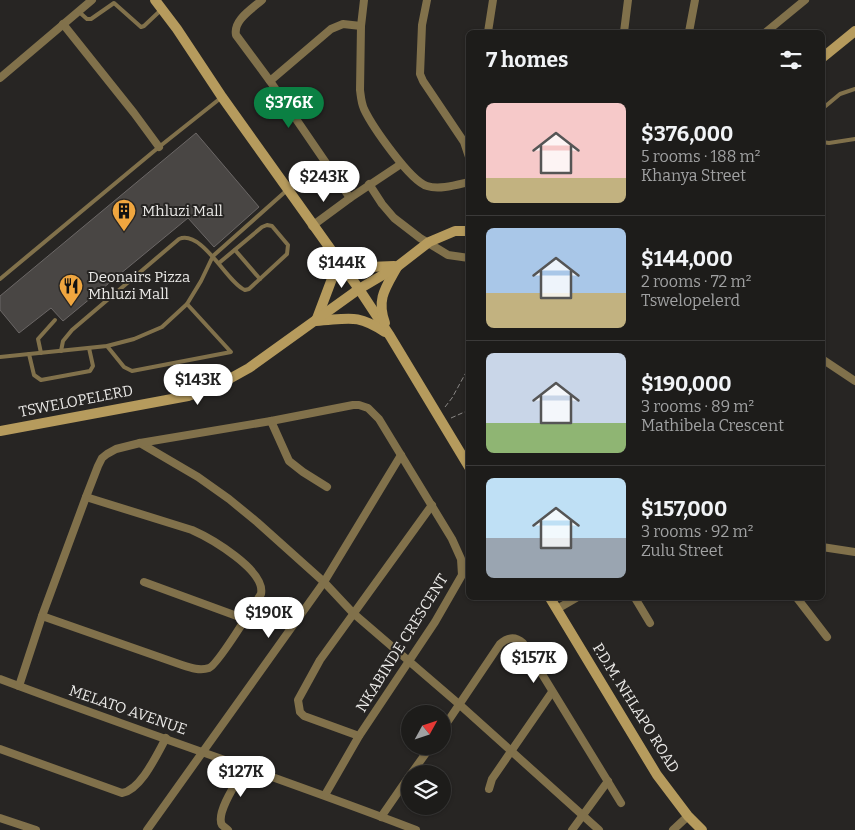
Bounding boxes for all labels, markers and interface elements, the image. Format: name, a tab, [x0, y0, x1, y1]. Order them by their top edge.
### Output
icon: filters	[777, 46, 805, 74]
text: 7 homes	[486, 47, 568, 73]
pin: $376K	[254, 86, 324, 129]
text: $376K	[265, 93, 313, 112]
text: $376,000	[641, 121, 733, 147]
icon: home	[526, 123, 586, 183]
text: 5 rooms · 188 m²	[641, 147, 760, 166]
pin: $243K	[289, 160, 359, 203]
text: Khanya Street	[641, 166, 746, 185]
text: $243K	[300, 167, 348, 186]
building icon: Mhluzi Mall	[111, 198, 137, 232]
place label: Mhluzi Mall	[142, 202, 223, 220]
pin: $144K	[307, 246, 377, 289]
text: $144,000	[641, 246, 733, 272]
icon: home	[526, 248, 586, 308]
text: $144K	[318, 253, 366, 272]
place label: Deonairs Pizza Mhluzi Mall	[88, 268, 190, 303]
text: 2 rooms · 72 m²	[641, 272, 751, 291]
restaurant icon: Deonairs Pizza Mhluzi Mall	[58, 273, 84, 307]
text: Tswelopelerd	[641, 291, 740, 310]
pin: $143K	[163, 364, 233, 406]
text: $143K	[175, 370, 221, 389]
text: $190,000	[641, 371, 732, 397]
icon: home	[526, 373, 586, 433]
street label: TSWELOPELERD	[17, 381, 135, 421]
text: 3 rooms · 89 m²	[641, 397, 754, 416]
text: Mathibela Crescent	[641, 416, 784, 435]
text: $157,000	[641, 496, 727, 522]
icon: home	[526, 498, 586, 558]
text: 3 rooms · 92 m²	[641, 522, 753, 541]
text: Zulu Street	[641, 541, 723, 560]
street label: NKABINDE CRESCENT	[352, 571, 452, 715]
pin: $190K	[234, 596, 304, 639]
text: $190K	[245, 603, 293, 622]
street label: P.D.M. NHLAPO ROAD	[589, 640, 683, 776]
pin: $157K	[499, 642, 569, 684]
text: $157K	[511, 648, 557, 667]
street label: MELATO AVENUE	[67, 681, 189, 739]
north arrow	[401, 705, 451, 755]
map controls	[401, 705, 451, 815]
pin: $127K	[206, 756, 276, 798]
text: $127K	[218, 762, 264, 781]
button: layers	[401, 765, 451, 815]

